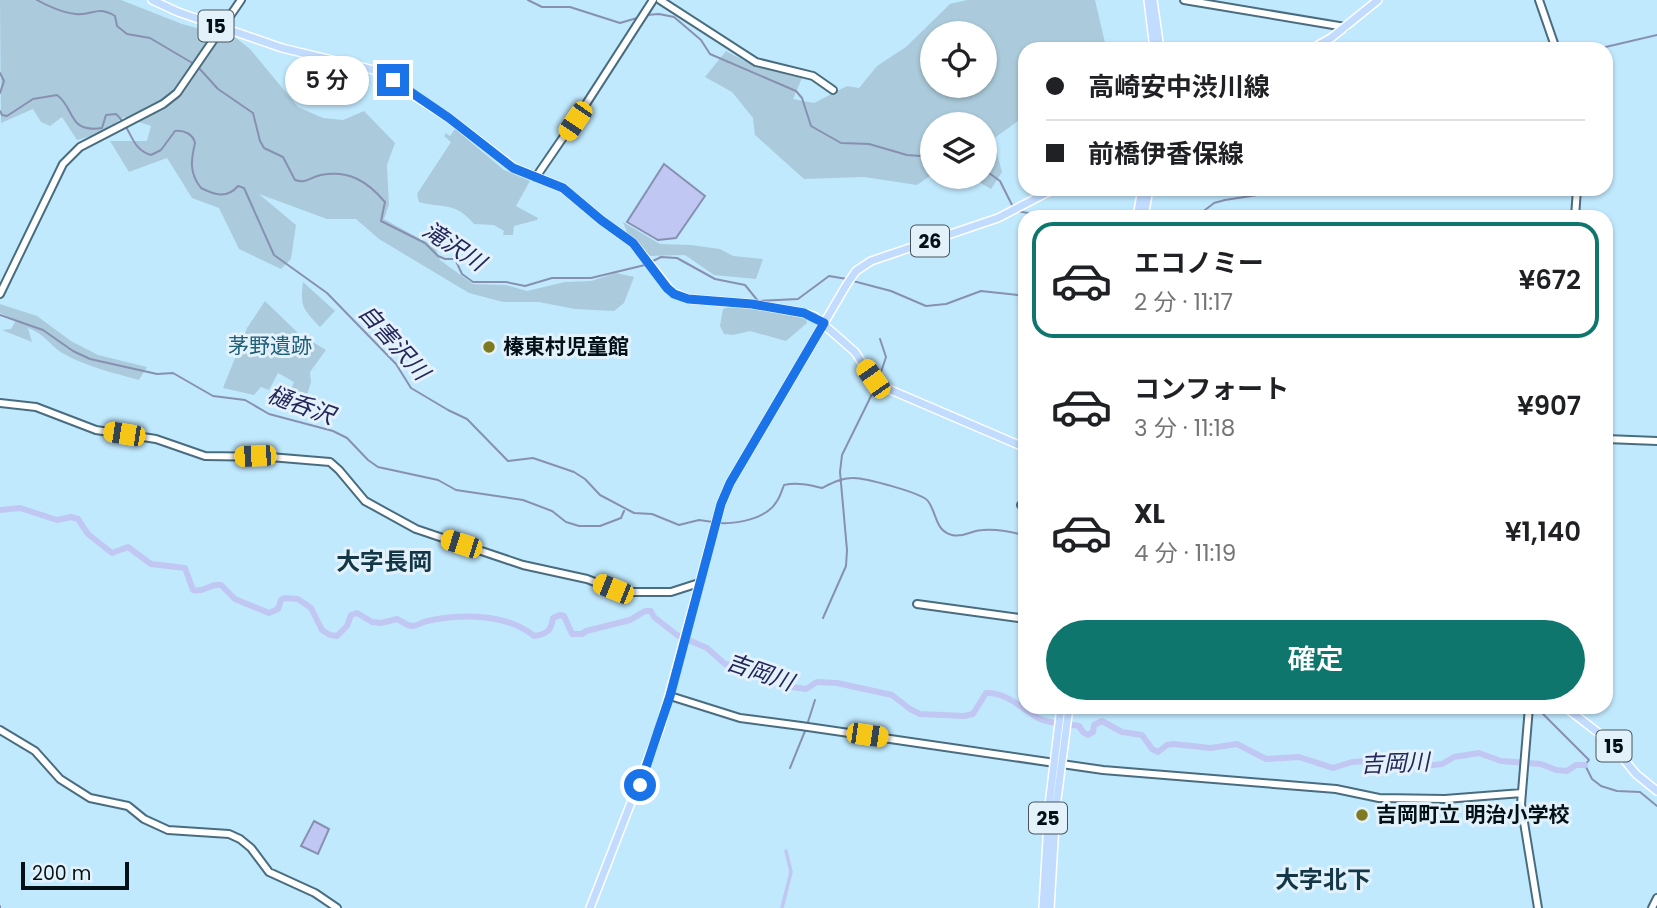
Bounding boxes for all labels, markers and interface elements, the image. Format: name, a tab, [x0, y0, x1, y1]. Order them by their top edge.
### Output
road number: 15	[198, 10, 234, 42]
map controls	[920, 21, 997, 189]
button: locate	[920, 21, 997, 98]
callout: 5 分	[284, 56, 368, 104]
text: 5 分	[305, 64, 349, 96]
route end	[377, 64, 409, 96]
text: 高崎安中渋川線	[1088, 69, 1270, 105]
car	[555, 98, 596, 144]
button: layers	[920, 112, 997, 189]
text: 前橋伊香保線	[1088, 136, 1244, 172]
water label: 滝沢川	[416, 214, 494, 280]
road number: 26	[911, 226, 949, 256]
text: エコノミー	[1134, 245, 1264, 281]
icon: car	[1050, 249, 1113, 312]
text: ¥672	[1519, 262, 1581, 298]
text: 2 分 · 11:17	[1134, 286, 1233, 318]
water label: 自害沢川	[351, 297, 439, 389]
park label: 茅野遺跡	[228, 331, 312, 360]
place label: 榛東村児童館	[503, 332, 629, 361]
marker: 榛東村児童館	[481, 339, 497, 355]
car	[853, 356, 894, 402]
text: コンフォート	[1134, 371, 1289, 407]
icon: car	[1050, 375, 1113, 438]
water label: 樋呑沢	[263, 378, 342, 433]
text: ¥907	[1517, 388, 1581, 424]
text: 3 分 · 11:18	[1134, 412, 1235, 444]
car	[102, 420, 147, 448]
car	[234, 445, 277, 467]
text: XL	[1134, 496, 1165, 532]
icon: car	[1050, 501, 1113, 564]
text: ¥1,140	[1505, 514, 1581, 550]
car	[438, 528, 485, 560]
text: 4 分 · 11:19	[1134, 537, 1236, 569]
district label: 大字長岡	[336, 545, 432, 578]
car	[590, 571, 637, 607]
button: 確定	[1046, 620, 1585, 700]
water label: 吉岡川	[722, 646, 801, 699]
car	[845, 722, 890, 748]
road number: 15	[1596, 730, 1632, 762]
water label: 吉岡川	[1360, 746, 1433, 780]
route start	[624, 769, 656, 801]
place label: 吉岡町立 明治小学校	[1376, 800, 1569, 829]
road number: 25	[1029, 803, 1067, 834]
marker: 吉岡町立 明治小学校	[1354, 807, 1370, 823]
scale bar	[21, 859, 130, 891]
text: 200 m	[32, 860, 91, 887]
district label: 大字北下	[1275, 863, 1371, 896]

